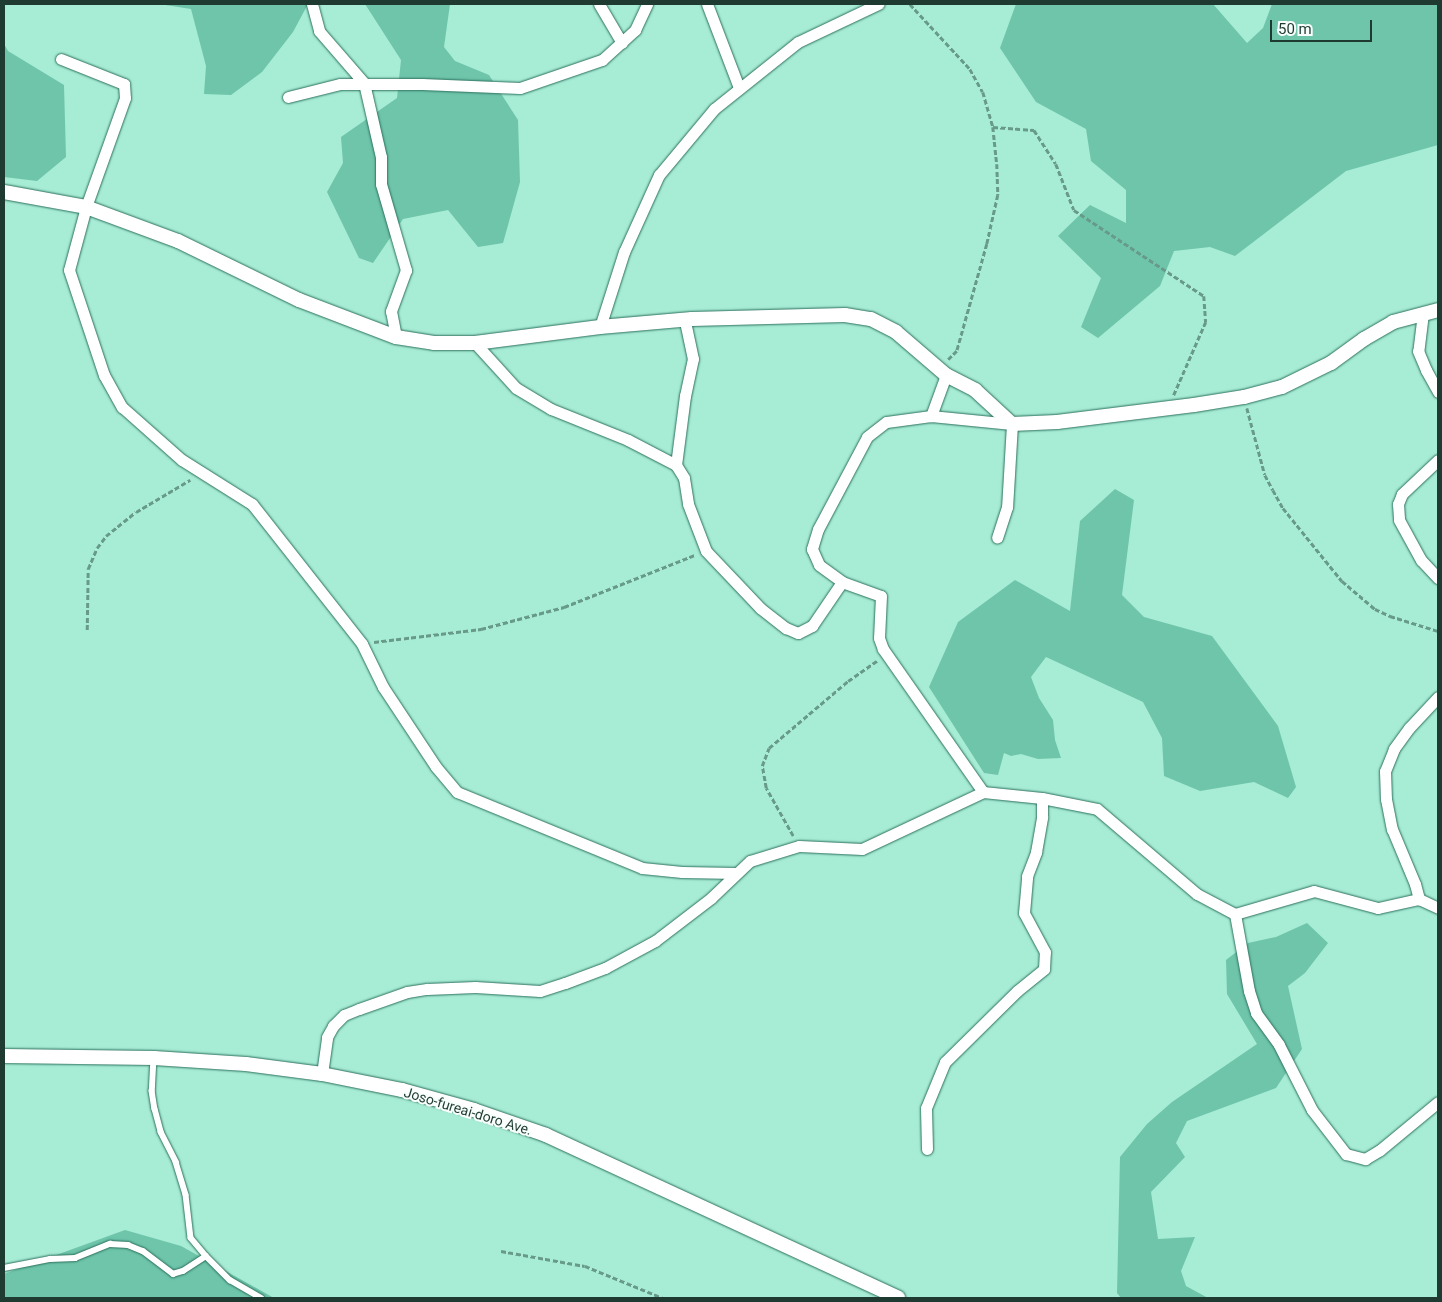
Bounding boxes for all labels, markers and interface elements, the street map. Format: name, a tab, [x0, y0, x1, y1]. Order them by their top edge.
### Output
scale bar	[1272, 10, 1374, 42]
text: 50 m	[1278, 20, 1312, 38]
street label: Joso-fureai-doro Ave.	[402, 1084, 534, 1138]

